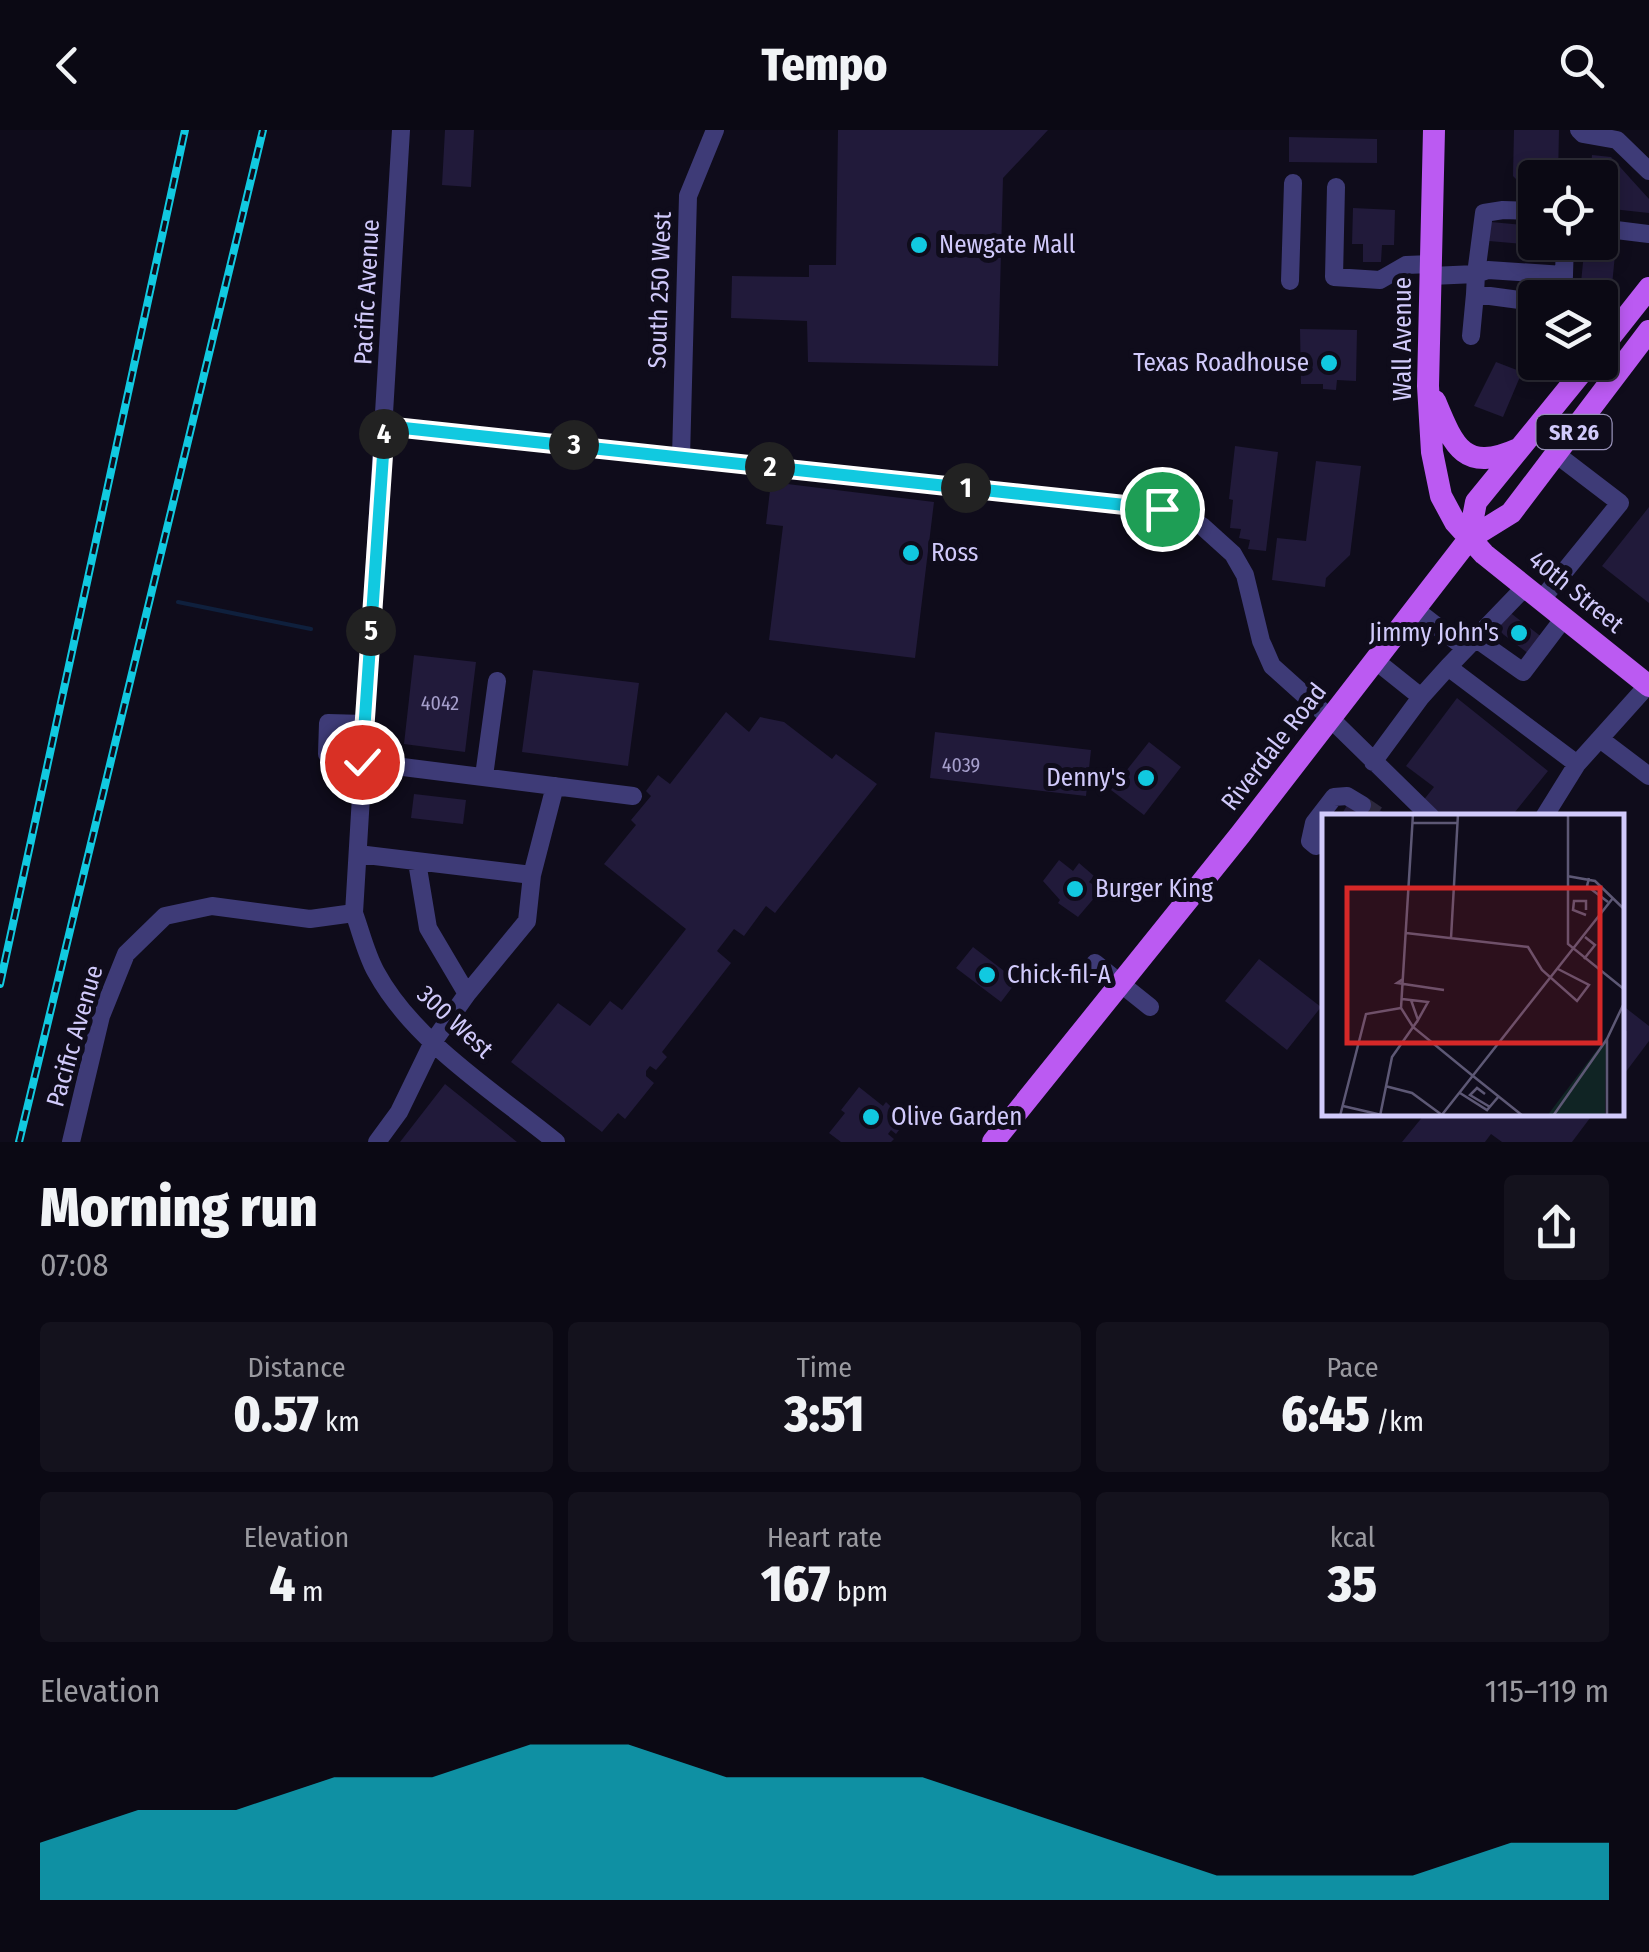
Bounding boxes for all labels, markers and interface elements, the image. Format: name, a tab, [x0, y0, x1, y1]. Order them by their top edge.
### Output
icon: back	[40, 38, 95, 93]
text: Tempo	[762, 38, 887, 92]
icon: search	[1554, 38, 1609, 93]
map controls	[1518, 160, 1618, 380]
button: locate	[1518, 160, 1618, 260]
street label: South 250 West	[642, 210, 678, 369]
street label: Pacific Avenue	[348, 218, 386, 366]
place label: Newgate Mall	[939, 230, 1076, 260]
marker: Newgate Mall	[908, 234, 930, 256]
street label: Wall Avenue	[1388, 277, 1418, 401]
button: layers	[1518, 280, 1618, 380]
place label: Texas Roadhouse	[1133, 348, 1309, 378]
marker: Texas Roadhouse	[1318, 352, 1340, 374]
pin: 4	[359, 409, 409, 459]
road number: SR 26	[1536, 415, 1612, 449]
text: 4	[377, 417, 391, 450]
pin: 3	[549, 420, 599, 470]
text: 3	[567, 428, 581, 461]
pin: 2	[745, 442, 795, 492]
text: 2	[764, 450, 776, 483]
pin: 1	[941, 463, 991, 513]
pin	[1120, 467, 1205, 552]
text: 1	[960, 471, 972, 504]
icon: arrive	[1135, 482, 1190, 537]
place label: Ross	[931, 538, 979, 568]
marker: Ross	[900, 542, 922, 564]
street label: 40th Street	[1522, 545, 1630, 640]
pin: 5	[346, 606, 396, 656]
text: 5	[364, 614, 378, 647]
place label: Jimmy John's	[1369, 618, 1499, 648]
marker: Jimmy John's	[1508, 622, 1530, 644]
street label: Riverdale Road	[1215, 677, 1333, 817]
house number: 4042	[421, 691, 459, 715]
pin	[320, 720, 405, 805]
icon: check	[335, 735, 390, 790]
house number: 4039	[942, 753, 980, 777]
place label: Denny's	[1046, 763, 1126, 793]
marker: Denny's	[1135, 767, 1157, 789]
inset map	[1322, 814, 1624, 1117]
place label: Burger King	[1095, 874, 1213, 904]
marker: Burger King	[1064, 878, 1086, 900]
place label: Chick-fil-A	[1007, 960, 1111, 990]
street label: Pacific Avenue	[40, 962, 110, 1110]
marker: Chick-fil-A	[976, 964, 998, 986]
street label: 300 West	[411, 979, 500, 1065]
place label: Olive Garden	[891, 1102, 1022, 1132]
marker: Olive Garden	[860, 1106, 882, 1128]
text: Morning run	[40, 1175, 318, 1241]
button: share	[1504, 1175, 1609, 1280]
text: 07:08	[40, 1246, 109, 1284]
text: Distance	[247, 1351, 346, 1384]
text: Time	[797, 1351, 852, 1384]
text: Pace	[1326, 1351, 1379, 1384]
text: 0.57	[233, 1384, 319, 1444]
text: 3:51	[785, 1384, 864, 1444]
text: 6:45	[1281, 1384, 1370, 1444]
text: km	[319, 1405, 360, 1438]
text: /km	[1370, 1405, 1424, 1438]
text: Elevation	[244, 1521, 349, 1554]
text: Heart rate	[767, 1521, 882, 1554]
text: kcal	[1330, 1521, 1375, 1554]
text: 4	[269, 1554, 296, 1614]
text: 167	[761, 1554, 830, 1614]
text: 35	[1328, 1554, 1377, 1614]
text: m	[296, 1575, 324, 1608]
text: bpm	[830, 1575, 888, 1608]
text: Elevation	[40, 1672, 160, 1710]
text: 115–119 m	[1485, 1672, 1609, 1710]

